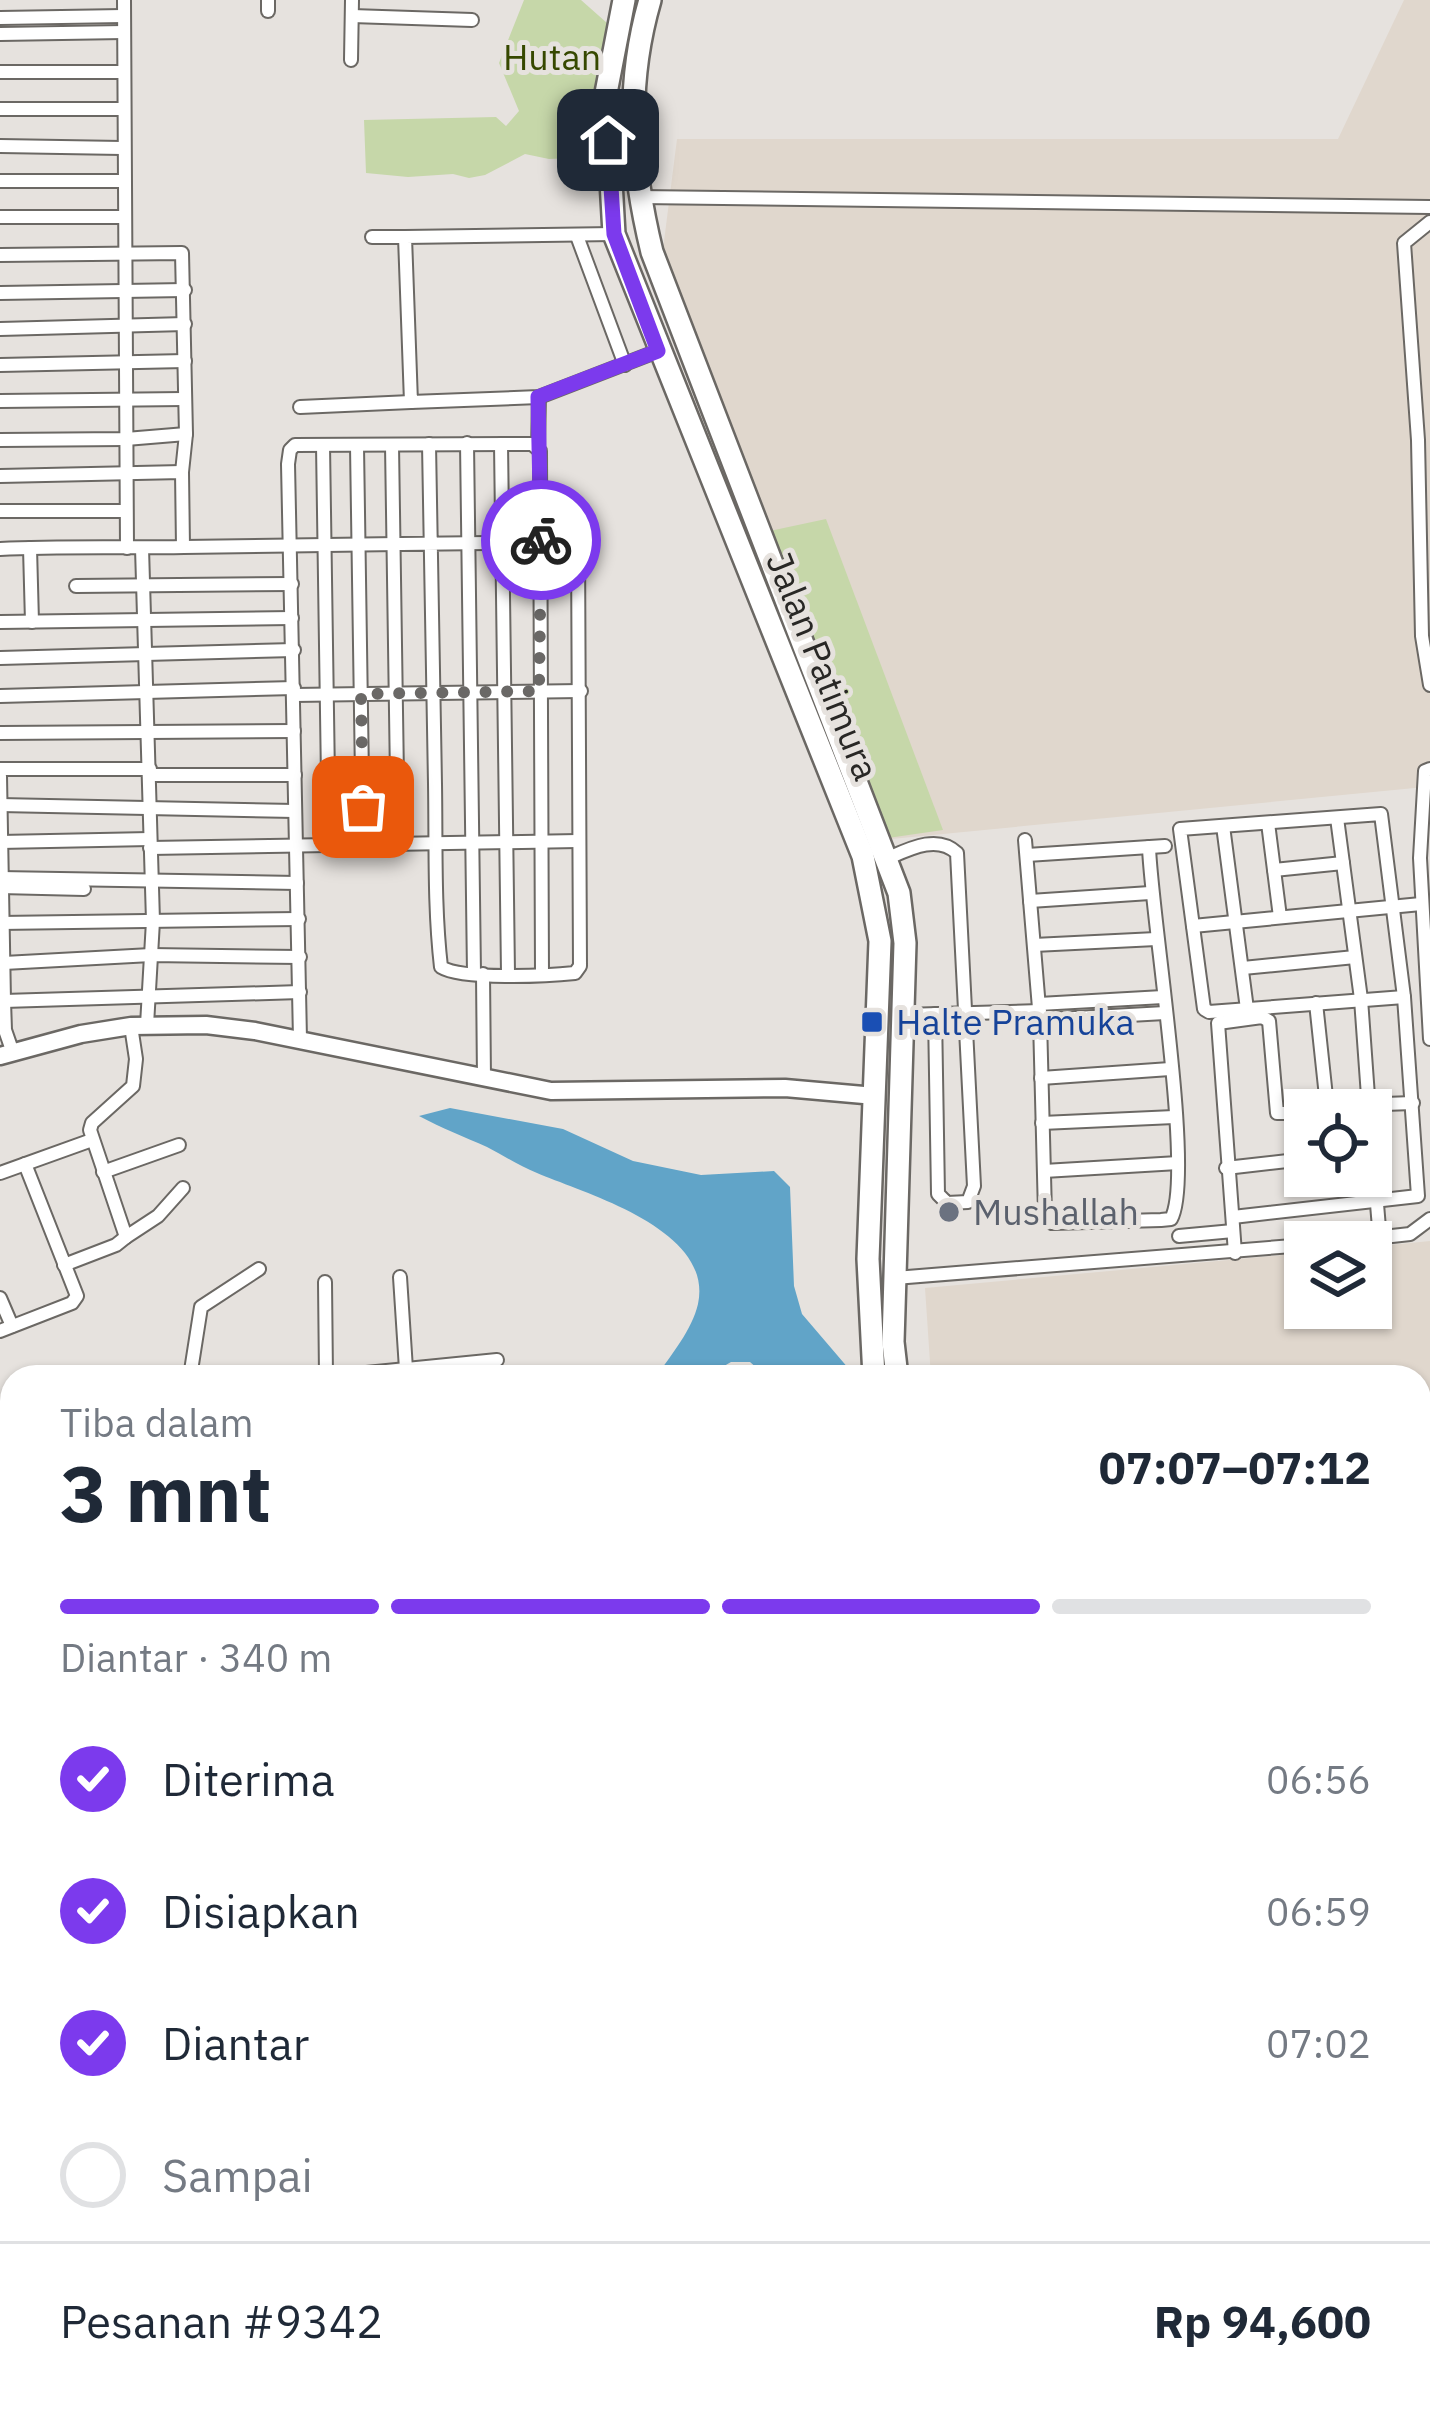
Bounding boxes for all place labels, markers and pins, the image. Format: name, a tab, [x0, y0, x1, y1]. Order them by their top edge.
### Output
pin	[557, 89, 659, 191]
pin	[312, 756, 414, 858]
place label: Halte Pramuka	[896, 998, 1135, 1045]
marker: Halte Pramuka	[859, 1009, 885, 1035]
place label: Mushallah	[973, 1188, 1139, 1235]
marker: Mushallah	[936, 1199, 962, 1225]

